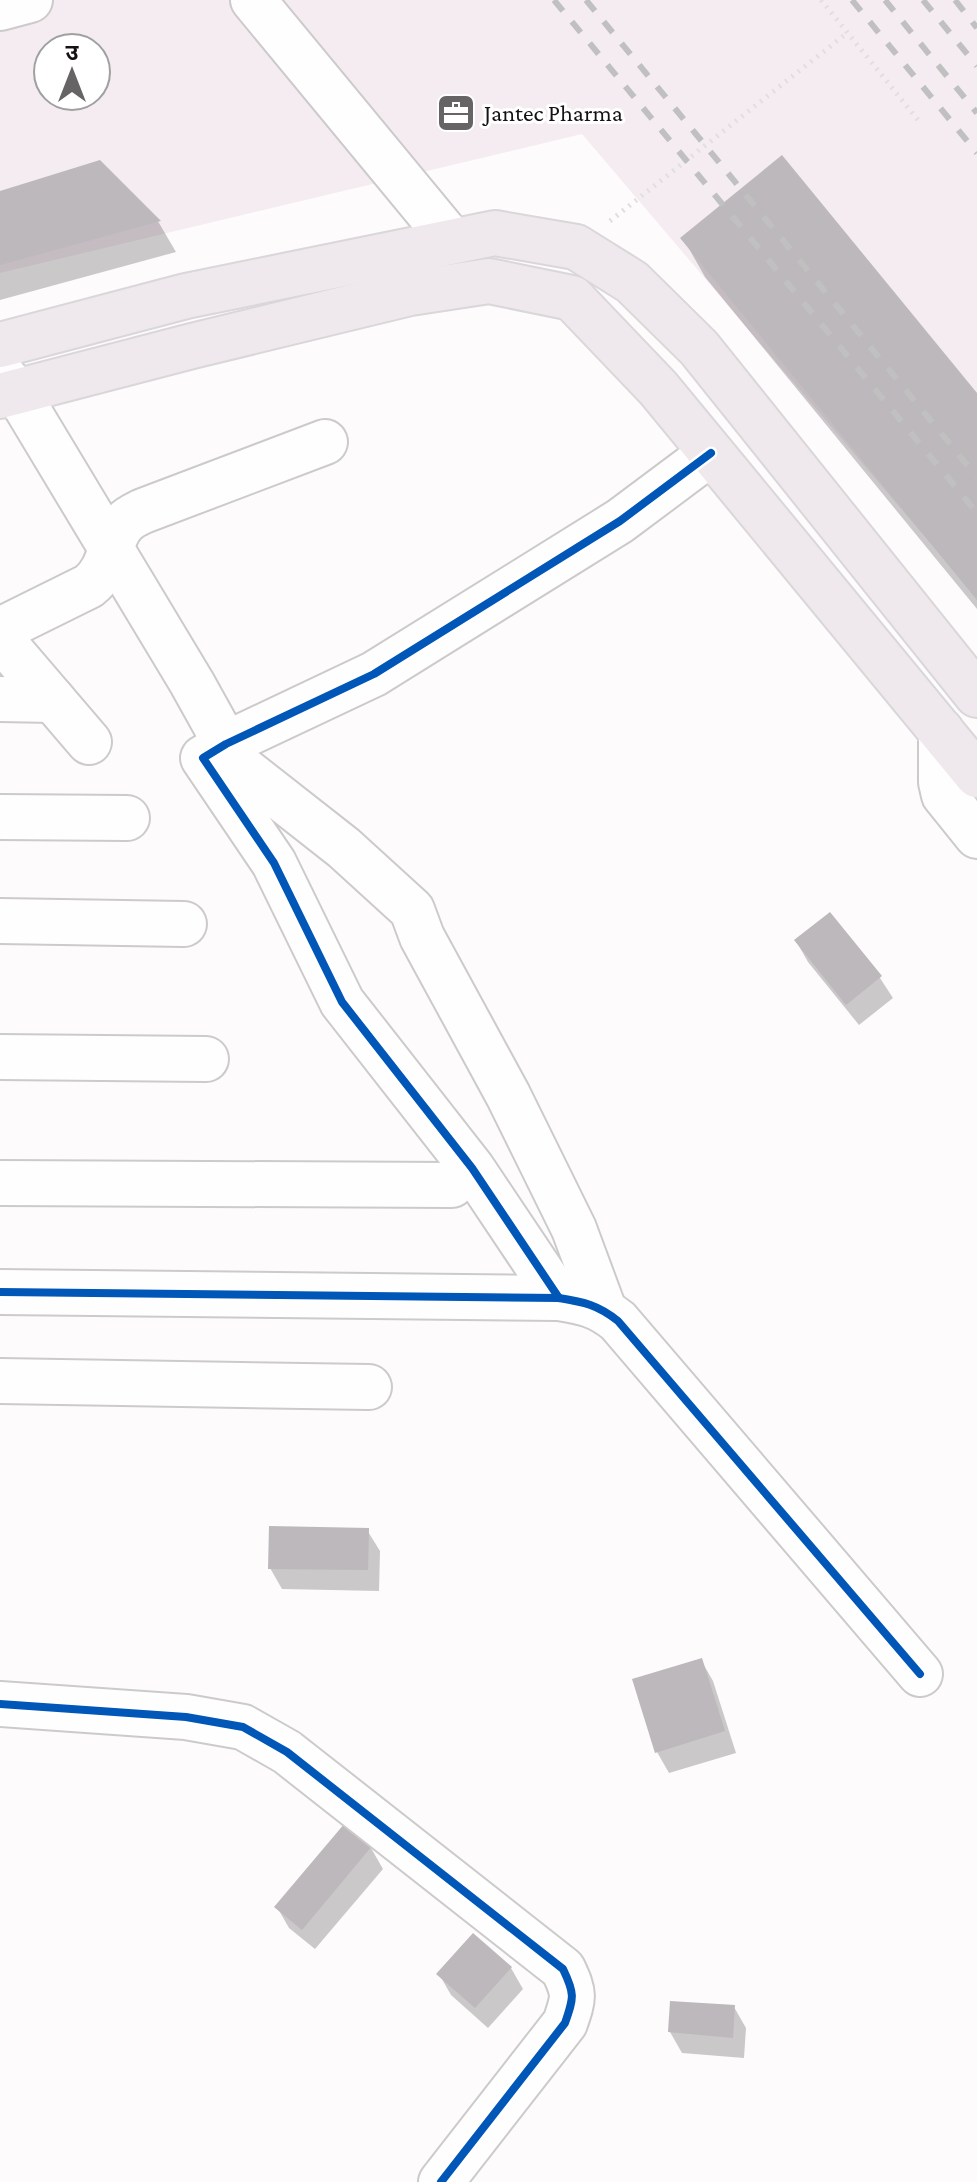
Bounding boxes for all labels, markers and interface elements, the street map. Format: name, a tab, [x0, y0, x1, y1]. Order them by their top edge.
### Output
north arrow	[32, 32, 112, 112]
text: उ	[66, 40, 80, 65]
office icon: Jantec Pharma	[435, 92, 477, 134]
place label: Jantec Pharma	[482, 99, 623, 126]

